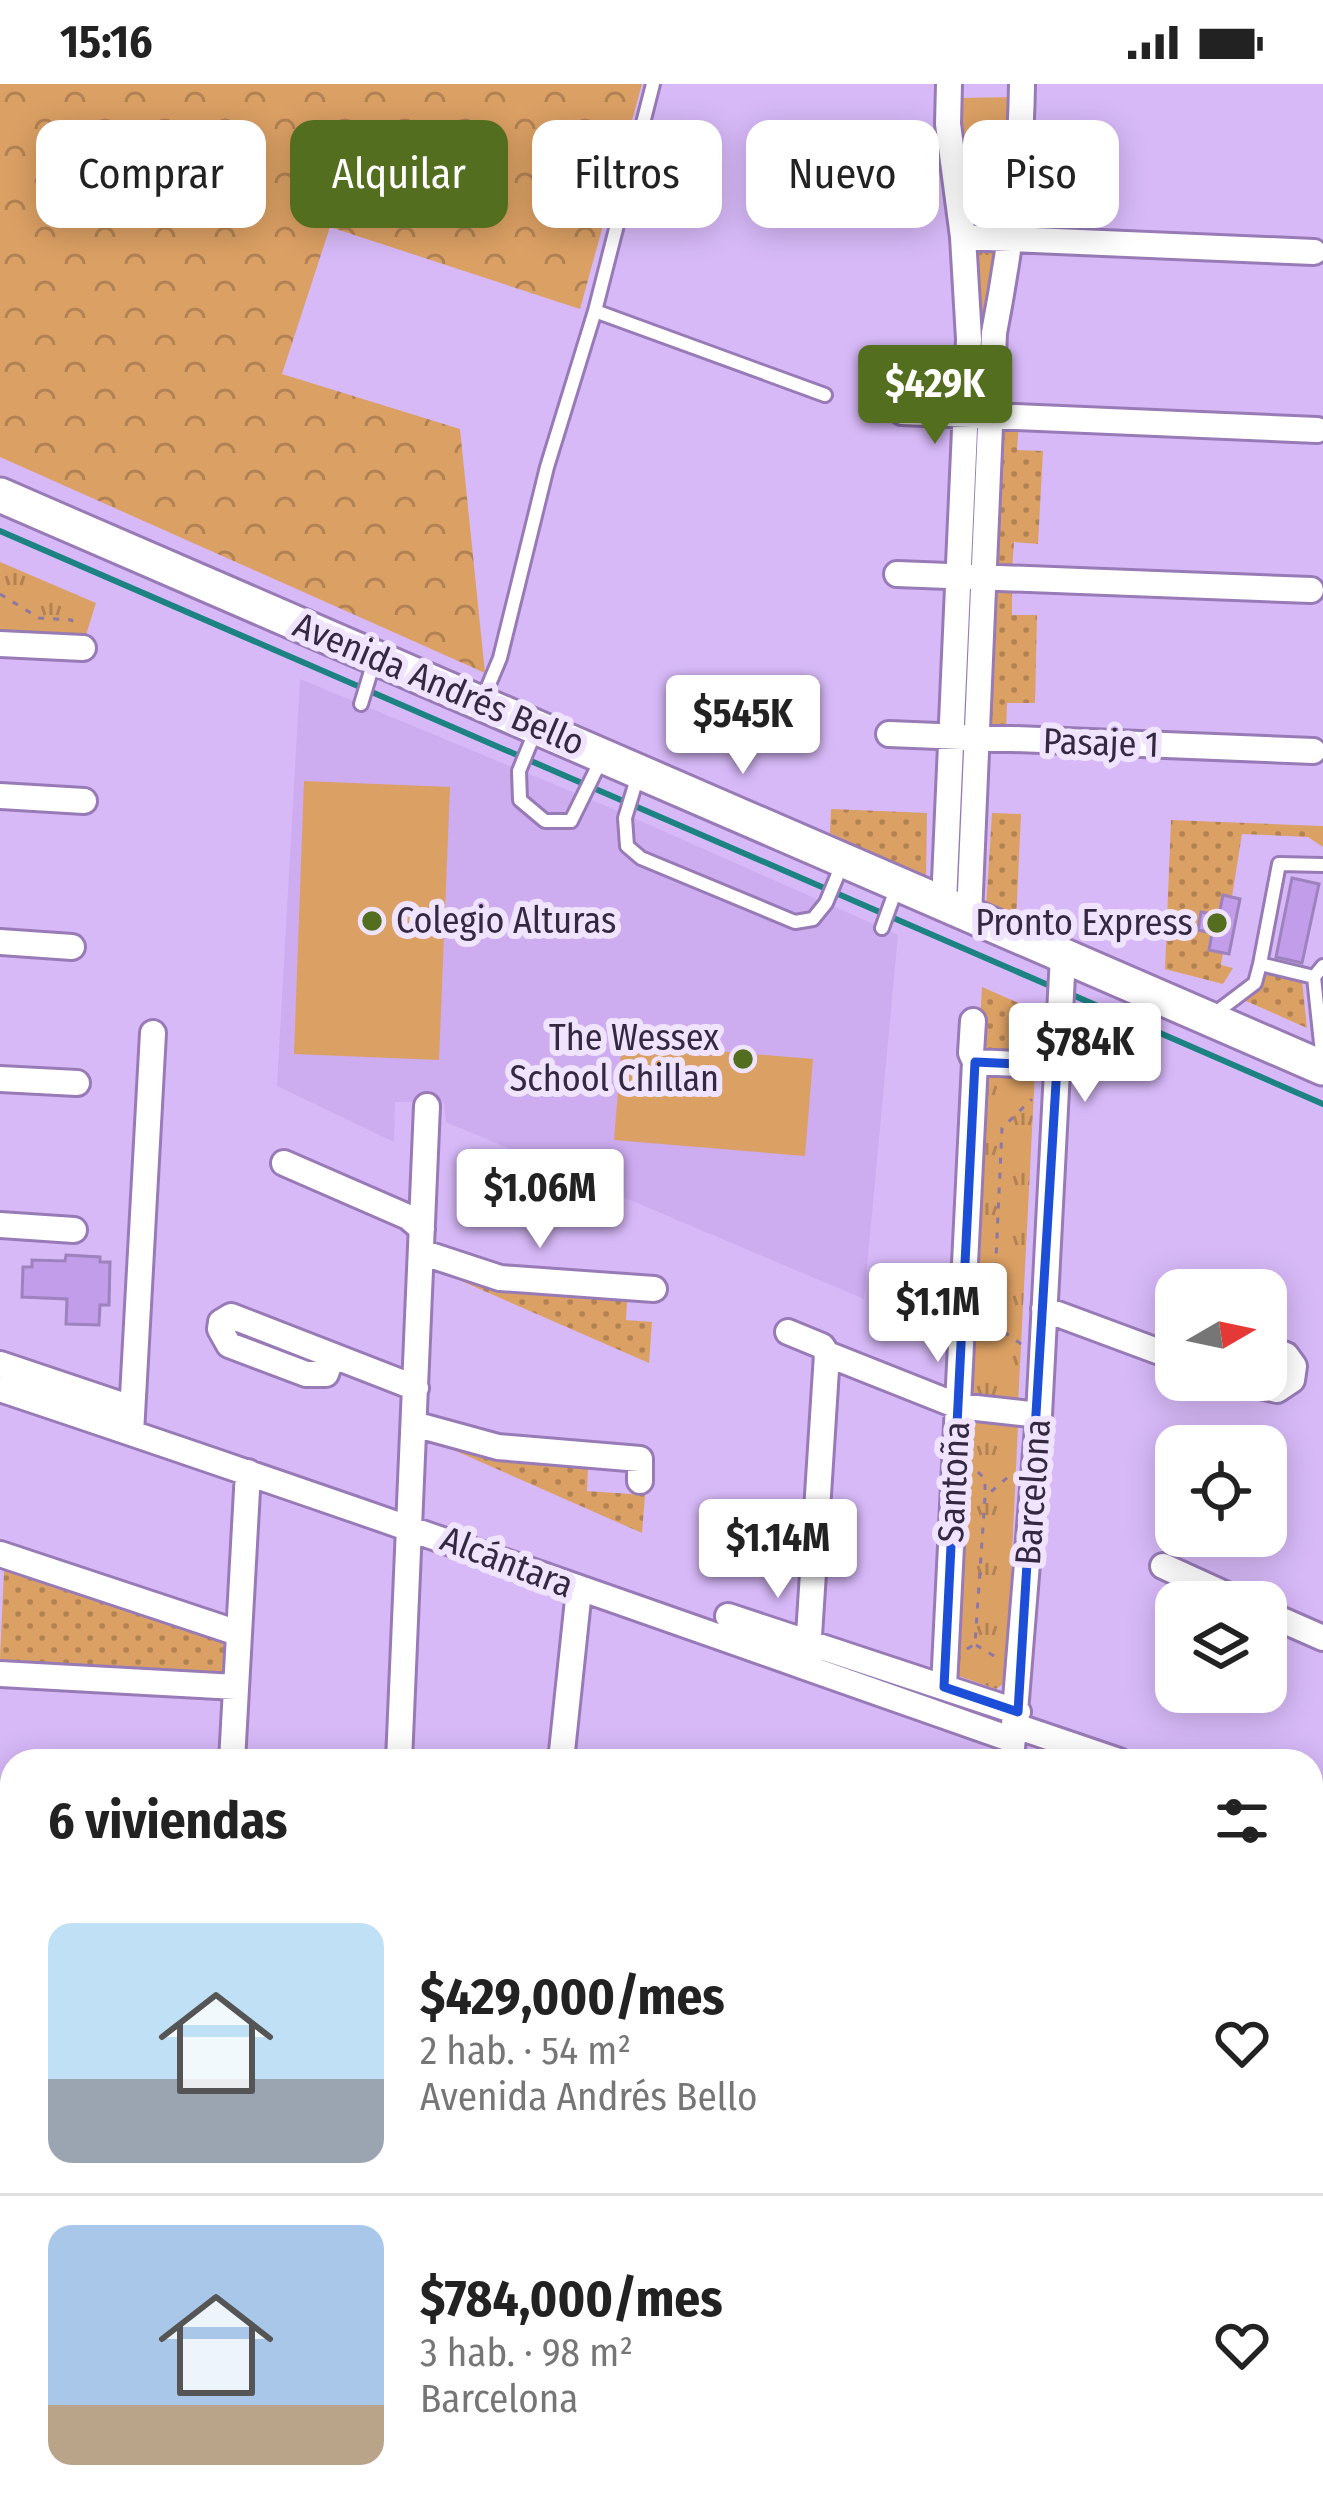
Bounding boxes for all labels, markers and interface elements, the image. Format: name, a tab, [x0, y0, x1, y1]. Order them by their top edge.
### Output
text: 15:16	[60, 15, 152, 69]
chip: Comprar	[36, 120, 266, 228]
chip: Alquilar	[290, 120, 508, 228]
chip: Filtros	[532, 120, 722, 228]
chip: Nuevo	[746, 120, 939, 228]
chip: Piso	[963, 120, 1119, 228]
pin: $429K	[851, 345, 1019, 447]
text: $429K	[885, 361, 985, 407]
street label: Avenida Andrés Bello	[287, 603, 591, 765]
pin: $545K	[659, 675, 827, 777]
text: $545K	[693, 691, 793, 737]
street label: Pasaje 1	[1042, 719, 1160, 767]
place label: Colegio Alturas	[396, 899, 616, 943]
place label: Pronto Express	[975, 901, 1193, 945]
marker: Colegio Alturas	[359, 908, 385, 934]
marker: Pronto Express	[1204, 910, 1230, 936]
pin: $784K	[1001, 1003, 1169, 1105]
place label: The Wessex School Chillan	[510, 1016, 719, 1101]
text: $784K	[1036, 1019, 1134, 1065]
marker: The Wessex School Chillan	[730, 1046, 756, 1072]
pin: $1.06M	[442, 1149, 638, 1251]
text: $1.06M	[484, 1165, 596, 1211]
pin: $1.1M	[854, 1263, 1022, 1365]
north arrow	[1155, 1269, 1287, 1401]
map controls	[1155, 1269, 1287, 1713]
text: $1.1M	[896, 1279, 980, 1325]
street label: Barcelona	[1006, 1418, 1060, 1566]
street label: Santoña	[929, 1420, 979, 1544]
button: locate	[1155, 1425, 1287, 1557]
pin: $1.14M	[680, 1499, 876, 1601]
text: $1.14M	[726, 1515, 830, 1561]
street label: Alcántara	[435, 1517, 579, 1607]
button: layers	[1155, 1581, 1287, 1713]
icon: filters	[1209, 1788, 1275, 1854]
text: 6 viviendas	[48, 1790, 287, 1852]
text: $429,000/mes	[420, 1966, 725, 2028]
icon: home	[144, 1971, 288, 2115]
icon: heart	[1209, 2010, 1275, 2076]
text: 2 hab. · 54 m²	[420, 2028, 631, 2074]
text: Avenida Andrés Bello	[420, 2074, 758, 2120]
text: $784,000/mes	[420, 2268, 723, 2330]
icon: home	[144, 2273, 288, 2417]
icon: heart	[1209, 2312, 1275, 2378]
text: 3 hab. · 98 m²	[420, 2330, 633, 2376]
text: Barcelona	[420, 2376, 578, 2422]

